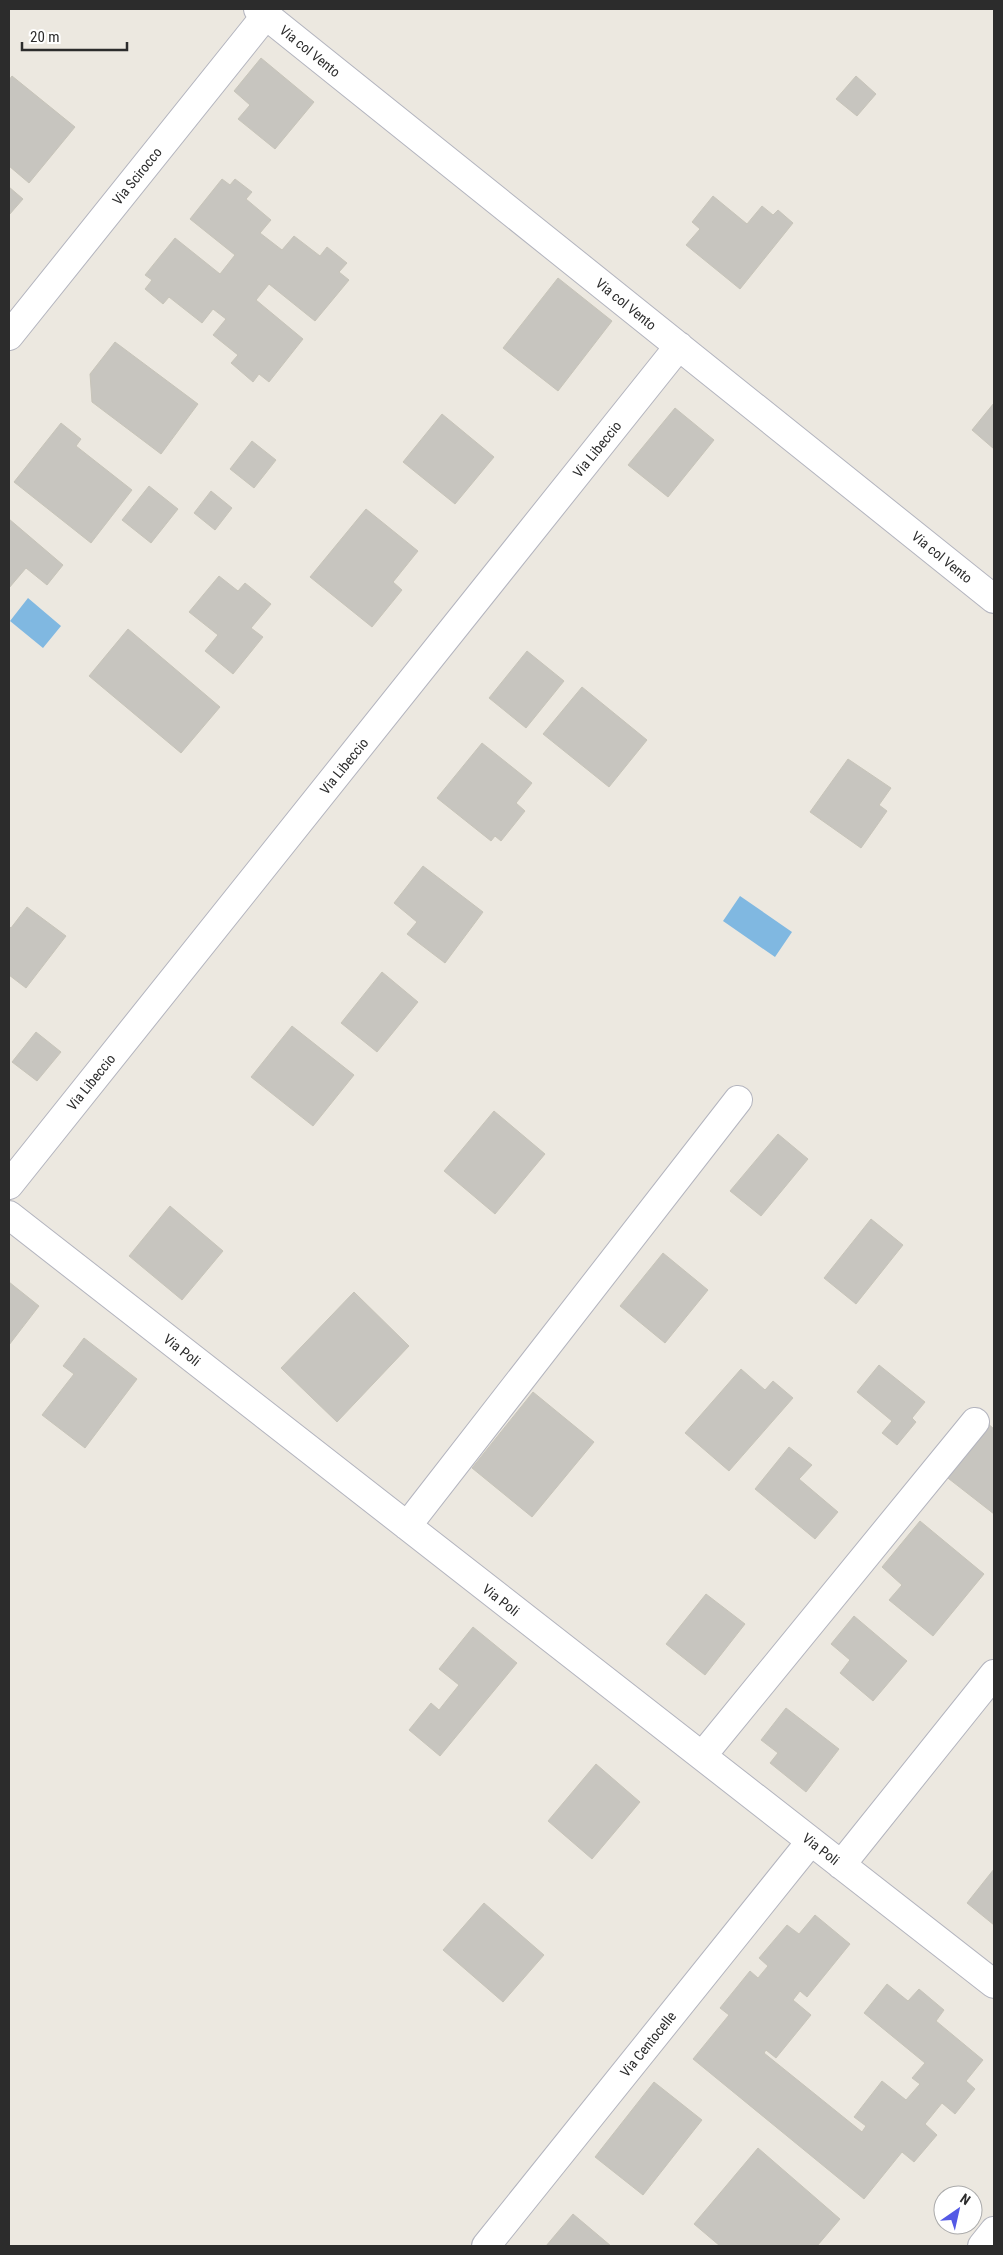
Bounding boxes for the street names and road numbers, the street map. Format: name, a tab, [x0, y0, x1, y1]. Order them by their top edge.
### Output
street label: Via col Vento	[277, 22, 343, 80]
street label: Via Scirocco	[109, 144, 165, 208]
street label: Via col Vento	[593, 275, 659, 333]
street label: Via Libeccio	[570, 418, 624, 480]
street label: Via col Vento	[909, 528, 975, 586]
street label: Via Libeccio	[317, 735, 371, 797]
street label: Via Libeccio	[64, 1051, 118, 1113]
street label: Via Poli	[160, 1331, 204, 1369]
street label: Via Poli	[479, 1581, 523, 1619]
street label: Via Poli	[799, 1830, 843, 1868]
street label: Via Centocelle	[617, 2008, 679, 2080]

